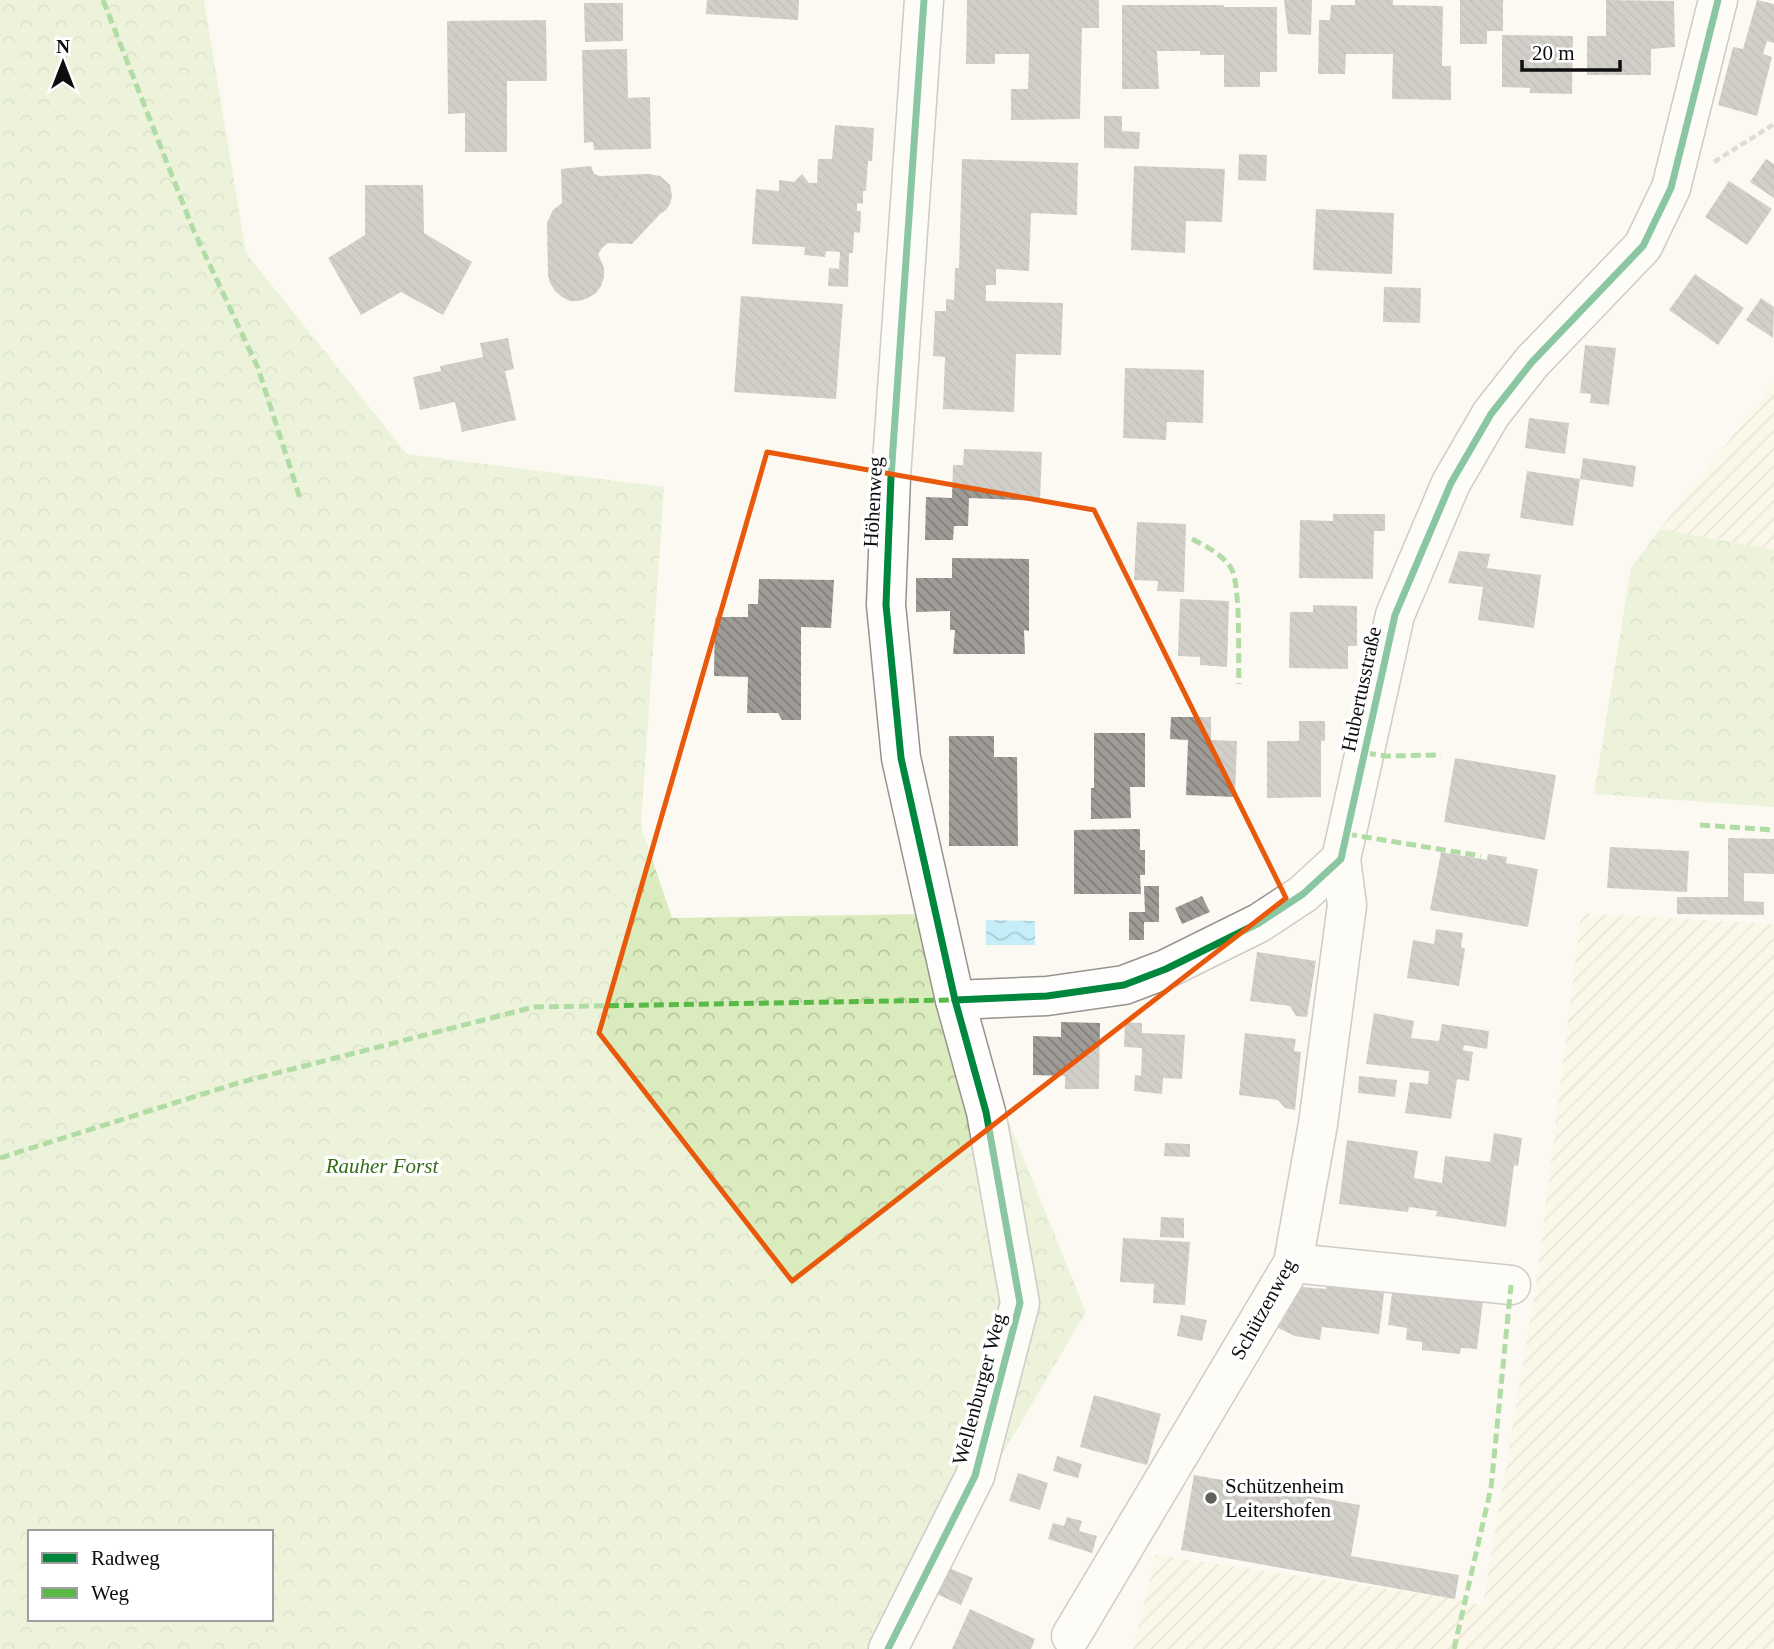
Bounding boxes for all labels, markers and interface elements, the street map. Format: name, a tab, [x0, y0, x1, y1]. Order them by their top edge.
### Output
north arrow	[28, 28, 98, 98]
scale bar	[1522, 28, 1620, 72]
text: N	[56, 36, 70, 57]
text: 20 m	[1532, 41, 1575, 65]
street label: Höhenweg	[859, 455, 887, 548]
street label: Hubertusstraße	[1336, 624, 1386, 754]
park label: Rauher Forst	[325, 1154, 439, 1178]
street label: Schützenweg	[1225, 1254, 1301, 1364]
street label: Wellenburger Weg	[947, 1310, 1011, 1468]
place label: Schützenheim Leitershofen	[1225, 1474, 1344, 1522]
marker: Schützenheim Leitershofen	[1203, 1490, 1219, 1506]
legend	[28, 1530, 273, 1621]
text: Radweg	[91, 1546, 160, 1570]
text: Weg	[91, 1581, 129, 1605]

